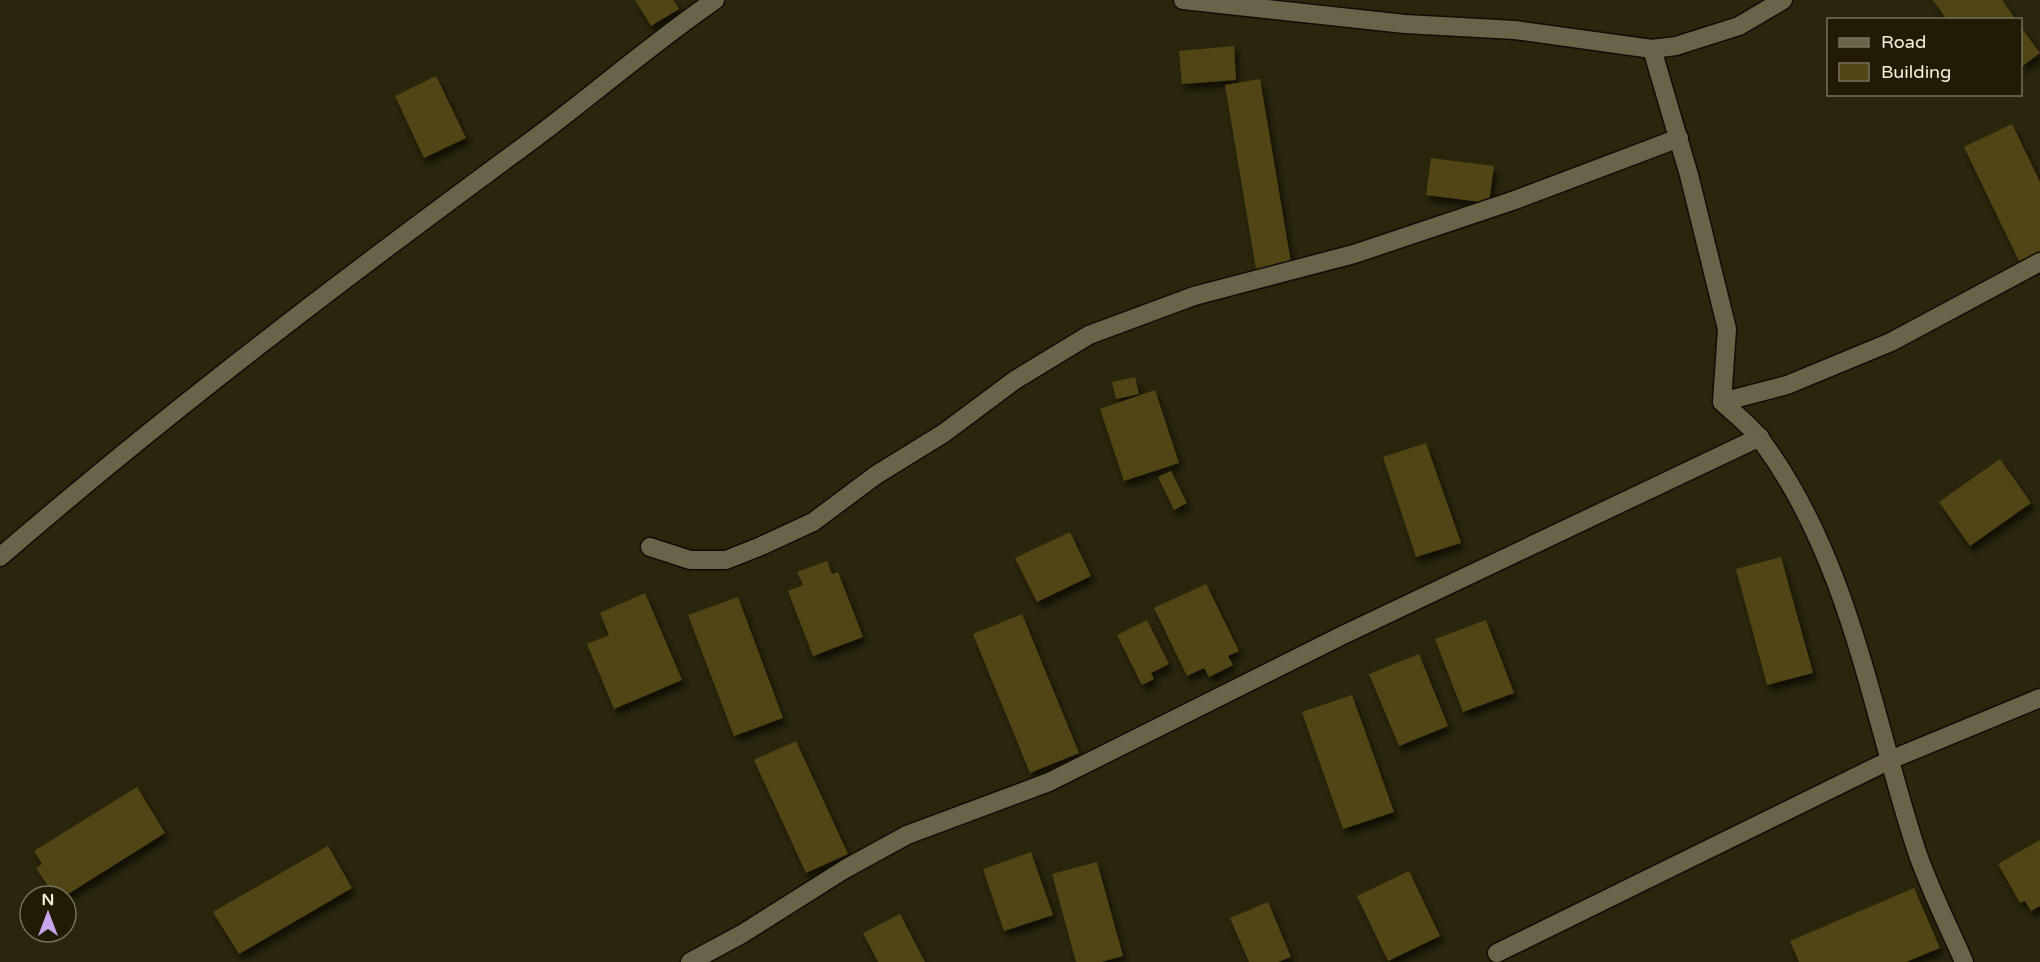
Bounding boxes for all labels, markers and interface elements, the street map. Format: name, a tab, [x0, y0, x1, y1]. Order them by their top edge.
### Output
legend	[1827, 18, 2022, 96]
text: Road	[1881, 31, 1926, 53]
text: Building	[1881, 61, 1951, 83]
north arrow	[18, 884, 78, 944]
text: N	[42, 890, 54, 910]

